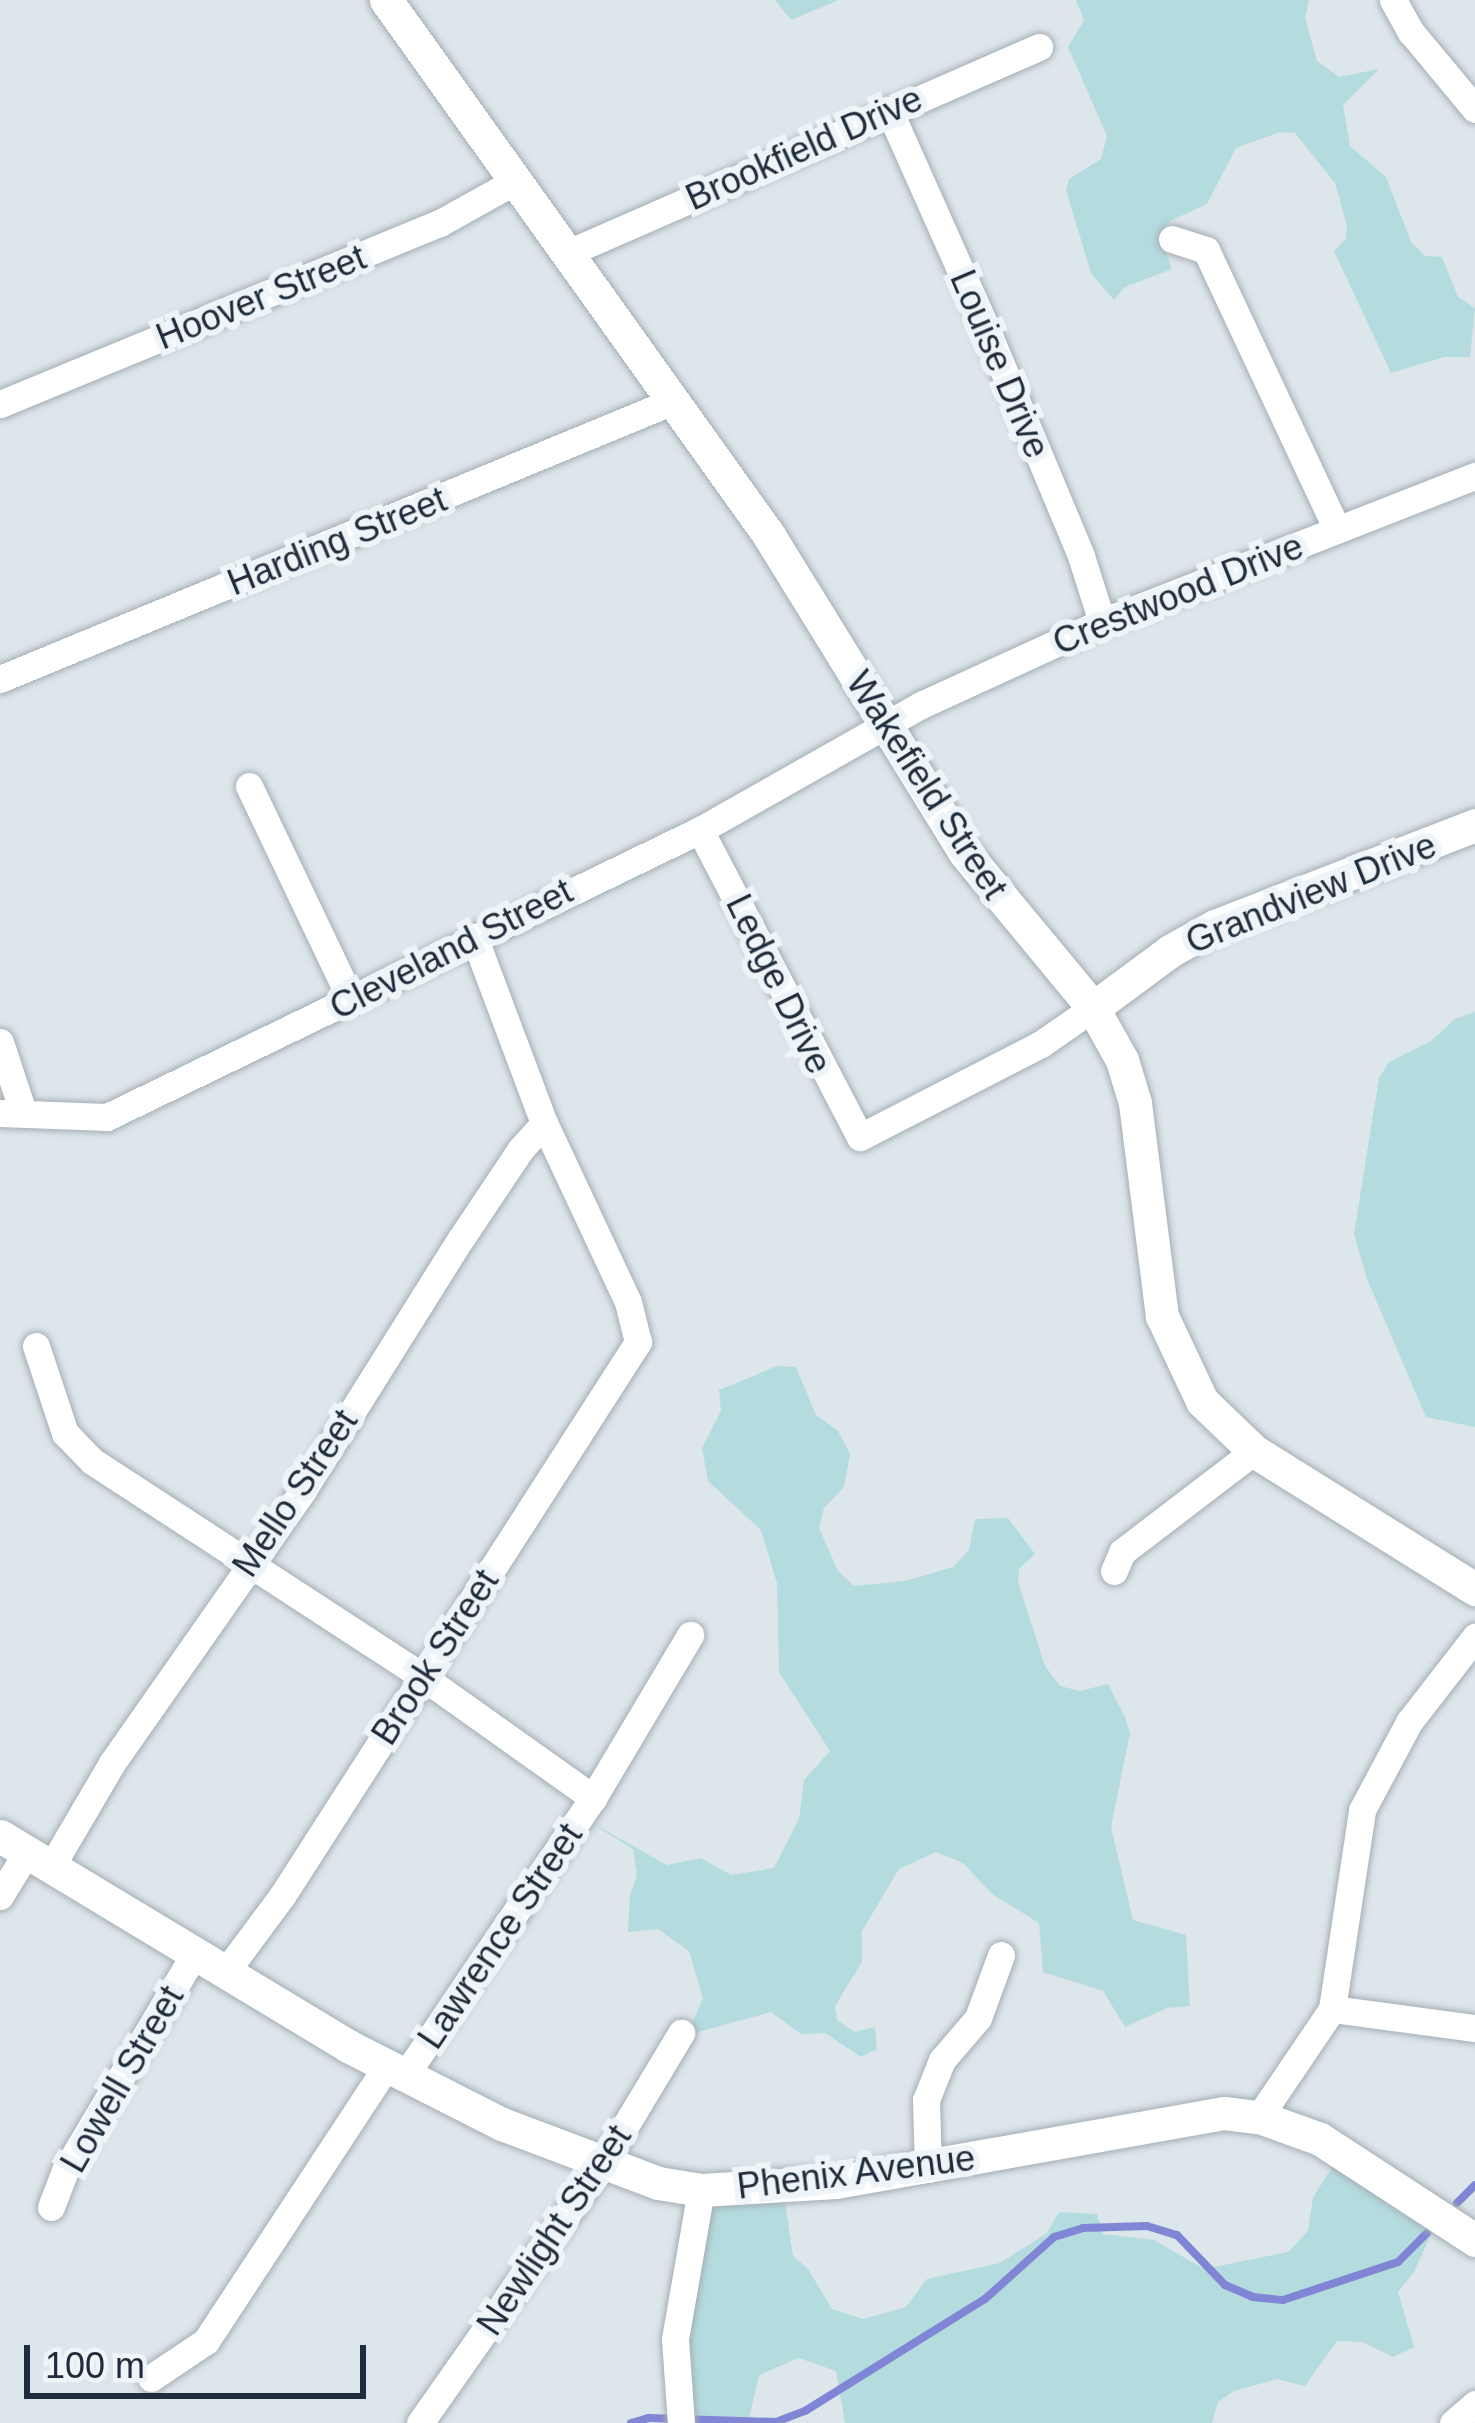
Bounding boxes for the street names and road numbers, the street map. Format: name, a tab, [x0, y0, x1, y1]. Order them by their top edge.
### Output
street label: Brookfield Drive	[679, 77, 929, 219]
street label: Hoover Street	[150, 235, 372, 359]
street label: Louise Drive	[941, 263, 1059, 465]
street label: Harding Street	[221, 477, 453, 605]
street label: Crestwood Drive	[1047, 524, 1309, 664]
street label: Wakefield Street	[837, 663, 1017, 907]
street label: Grandview Drive	[1180, 823, 1442, 963]
street label: Cleveland Street	[323, 869, 579, 1029]
street label: Ledge Drive	[717, 887, 841, 1081]
street label: Mello Street	[223, 1401, 367, 1585]
street label: Brook Street	[362, 1561, 508, 1753]
street label: Lawrence Street	[409, 1815, 591, 2057]
street label: Lowell Street	[51, 1978, 193, 2180]
street label: Newlight Street	[468, 2117, 640, 2343]
street label: Phenix Avenue	[734, 2136, 978, 2208]

